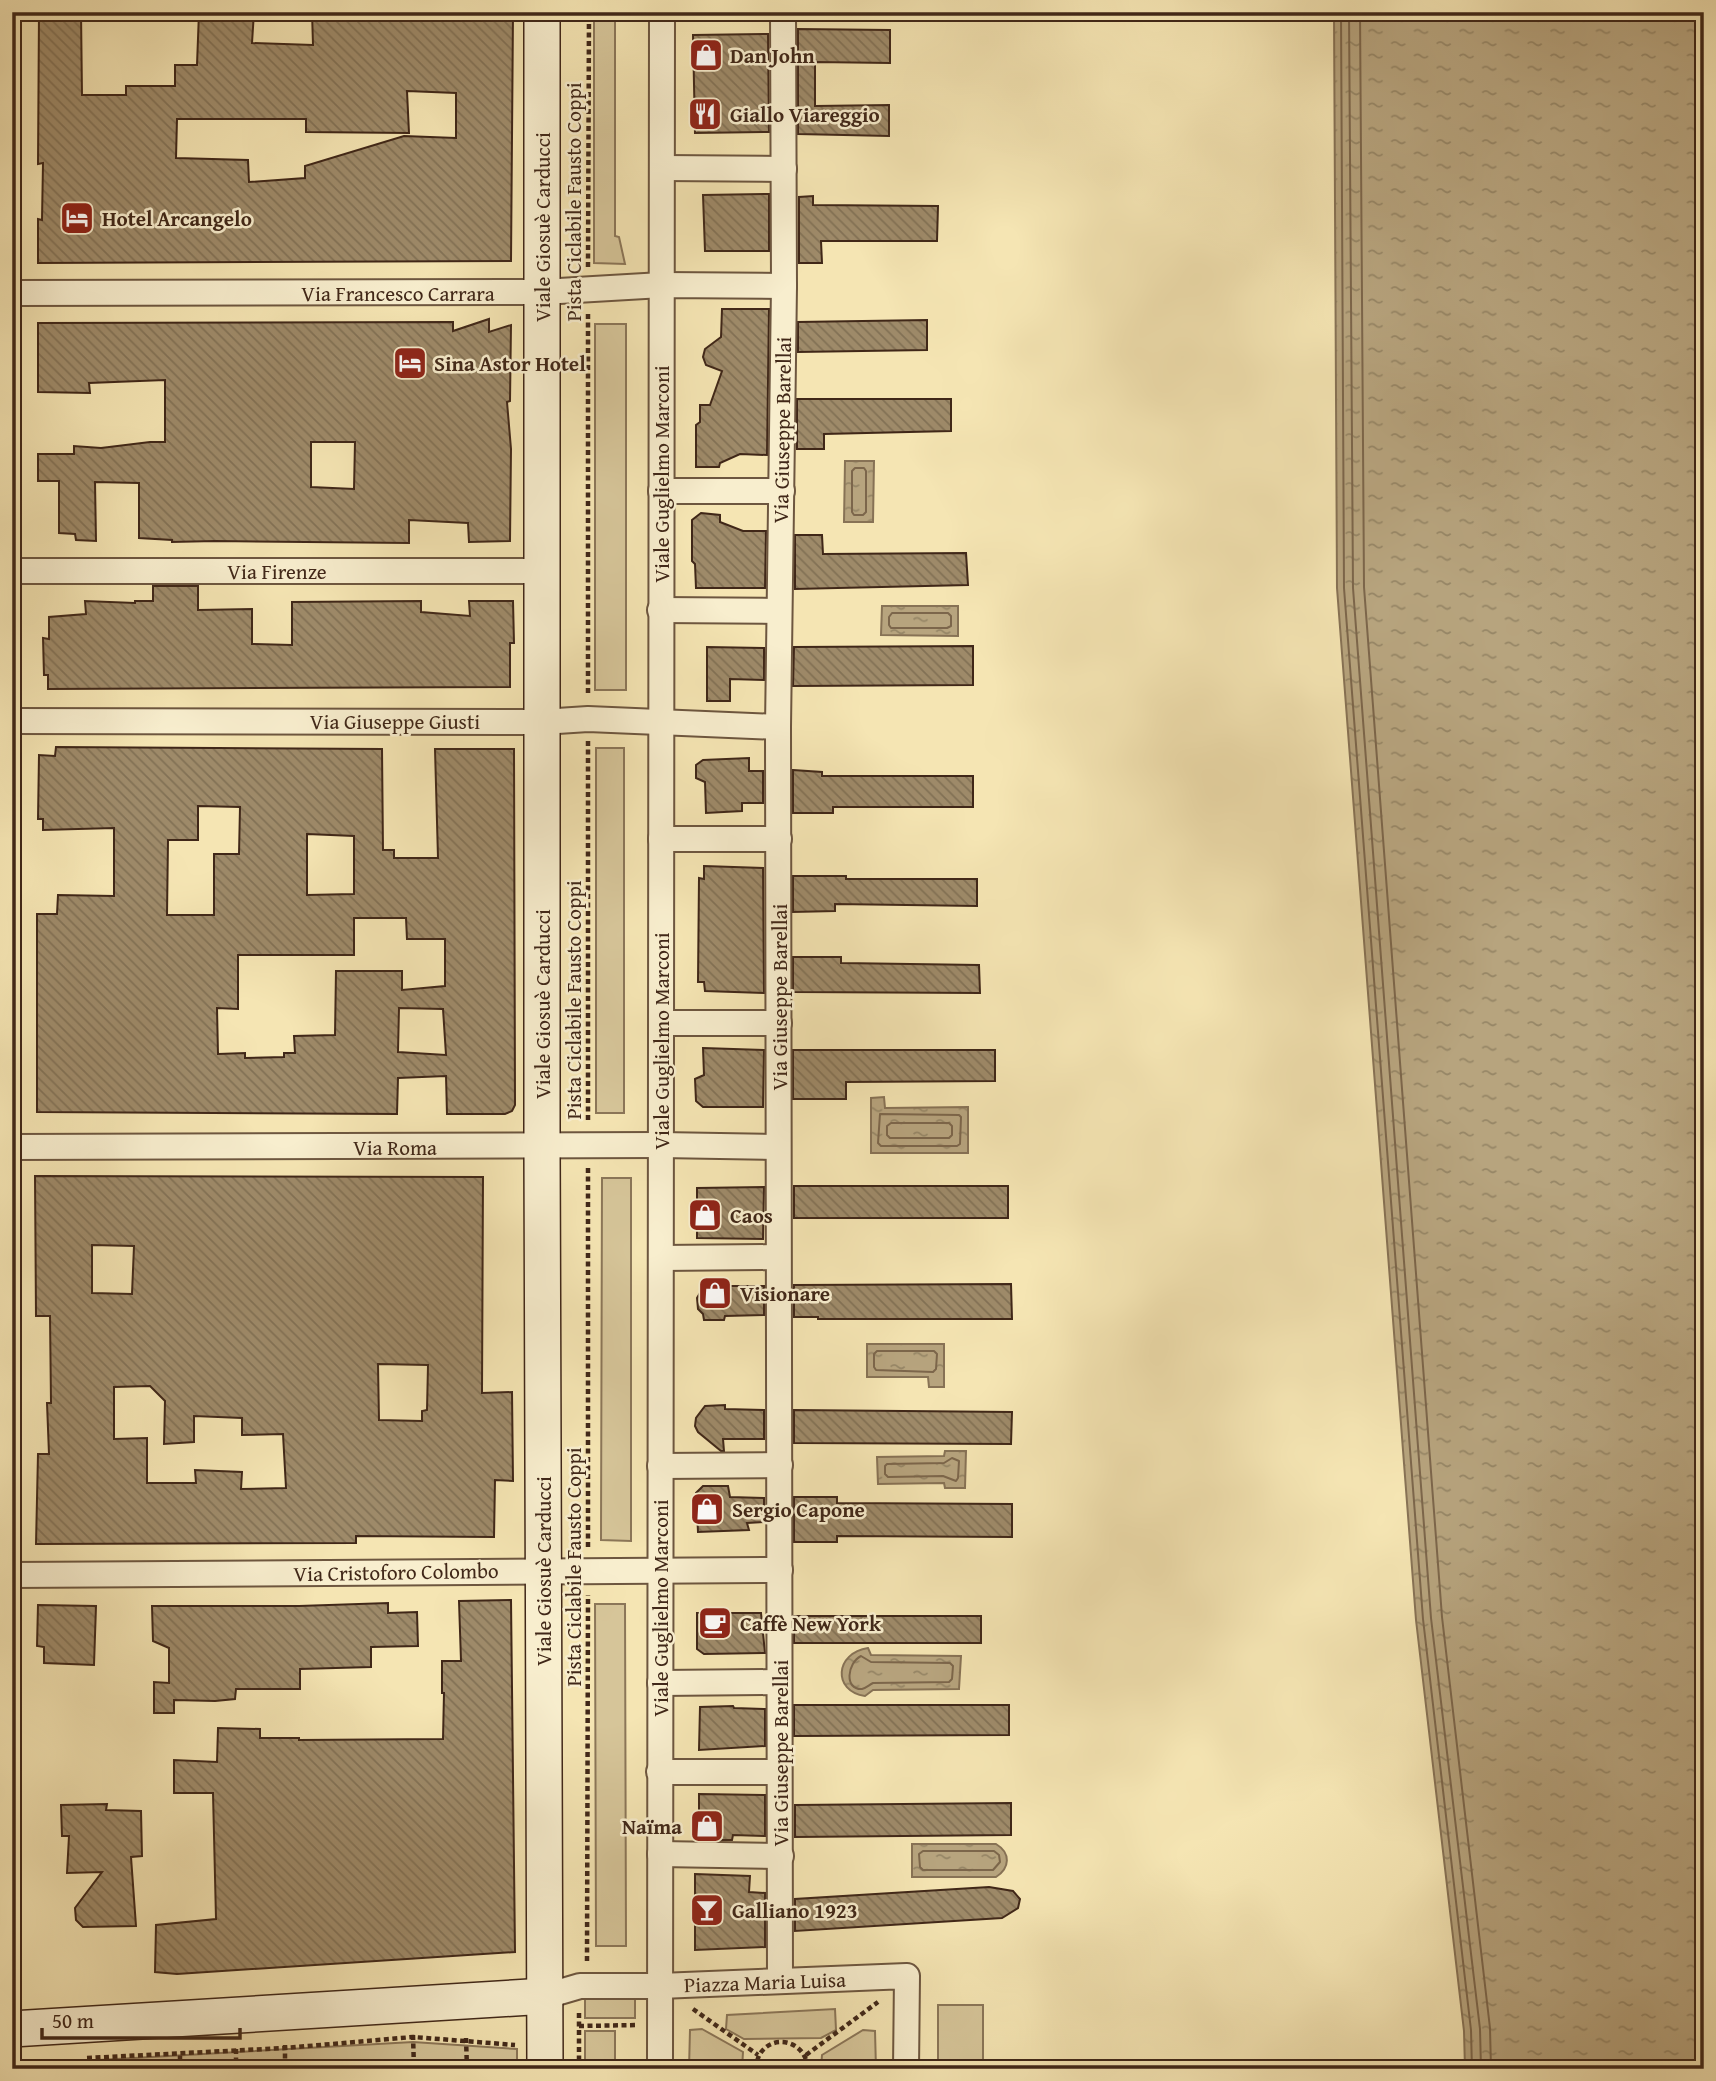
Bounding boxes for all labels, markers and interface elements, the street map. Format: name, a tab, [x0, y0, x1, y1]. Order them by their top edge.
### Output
shop icon: Dan John	[687, 36, 725, 74]
place label: Dan John	[730, 40, 815, 71]
street label: Pista Ciclabile Fausto Coppi	[558, 82, 589, 322]
restaurant icon: Giallo Viareggio	[686, 95, 724, 133]
place label: Giallo Viareggio	[730, 99, 880, 130]
street label: Viale Giosuè Carducci	[527, 132, 558, 322]
hotel icon: Hotel Arcangelo	[58, 199, 96, 237]
place label: Hotel Arcangelo	[102, 203, 252, 234]
street label: Via Francesco Carrara	[301, 278, 495, 309]
street label: Via Giuseppe Barellai	[765, 336, 799, 524]
hotel icon: Sina Astor Hotel	[391, 344, 429, 382]
place label: Sina Astor Hotel	[434, 348, 586, 379]
street label: Viale Guglielmo Marconi	[646, 365, 677, 583]
street label: Via Firenze	[227, 556, 327, 587]
street label: Via Giuseppe Giusti	[310, 706, 480, 737]
street label: Pista Ciclabile Fausto Coppi	[558, 880, 589, 1120]
street label: Via Giuseppe Barellai	[764, 903, 795, 1090]
street label: Viale Giosuè Carducci	[527, 909, 558, 1099]
street label: Viale Guglielmo Marconi	[646, 932, 677, 1150]
street label: Via Roma	[353, 1132, 437, 1163]
shop icon: Caos	[686, 1196, 724, 1234]
place label: Caos	[730, 1200, 773, 1231]
shop icon: Visionare	[696, 1274, 734, 1312]
place label: Visionare	[740, 1278, 830, 1309]
street label: Pista Ciclabile Fausto Coppi	[558, 1447, 589, 1687]
street label: Viale Giosuè Carducci	[528, 1476, 559, 1666]
shop icon: Sergio Capone	[688, 1490, 726, 1528]
place label: Sergio Capone	[732, 1494, 865, 1525]
street label: Viale Guglielmo Marconi	[645, 1499, 676, 1717]
street label: Via Cristoforo Colombo	[293, 1555, 499, 1589]
cafe icon: Caffè New York	[696, 1604, 734, 1642]
place label: Caffè New York	[740, 1608, 882, 1639]
street label: Via Giuseppe Barellai	[765, 1659, 796, 1846]
shop icon: Naïma	[688, 1807, 726, 1845]
place label: Naïma	[622, 1811, 682, 1842]
bar icon: Galliano 1923	[688, 1891, 726, 1929]
place label: Galliano 1923	[732, 1895, 858, 1926]
street label: Piazza Maria Luisa	[683, 1964, 847, 2000]
scale bar	[42, 1997, 240, 2041]
text: 50 m	[52, 2005, 94, 2036]

